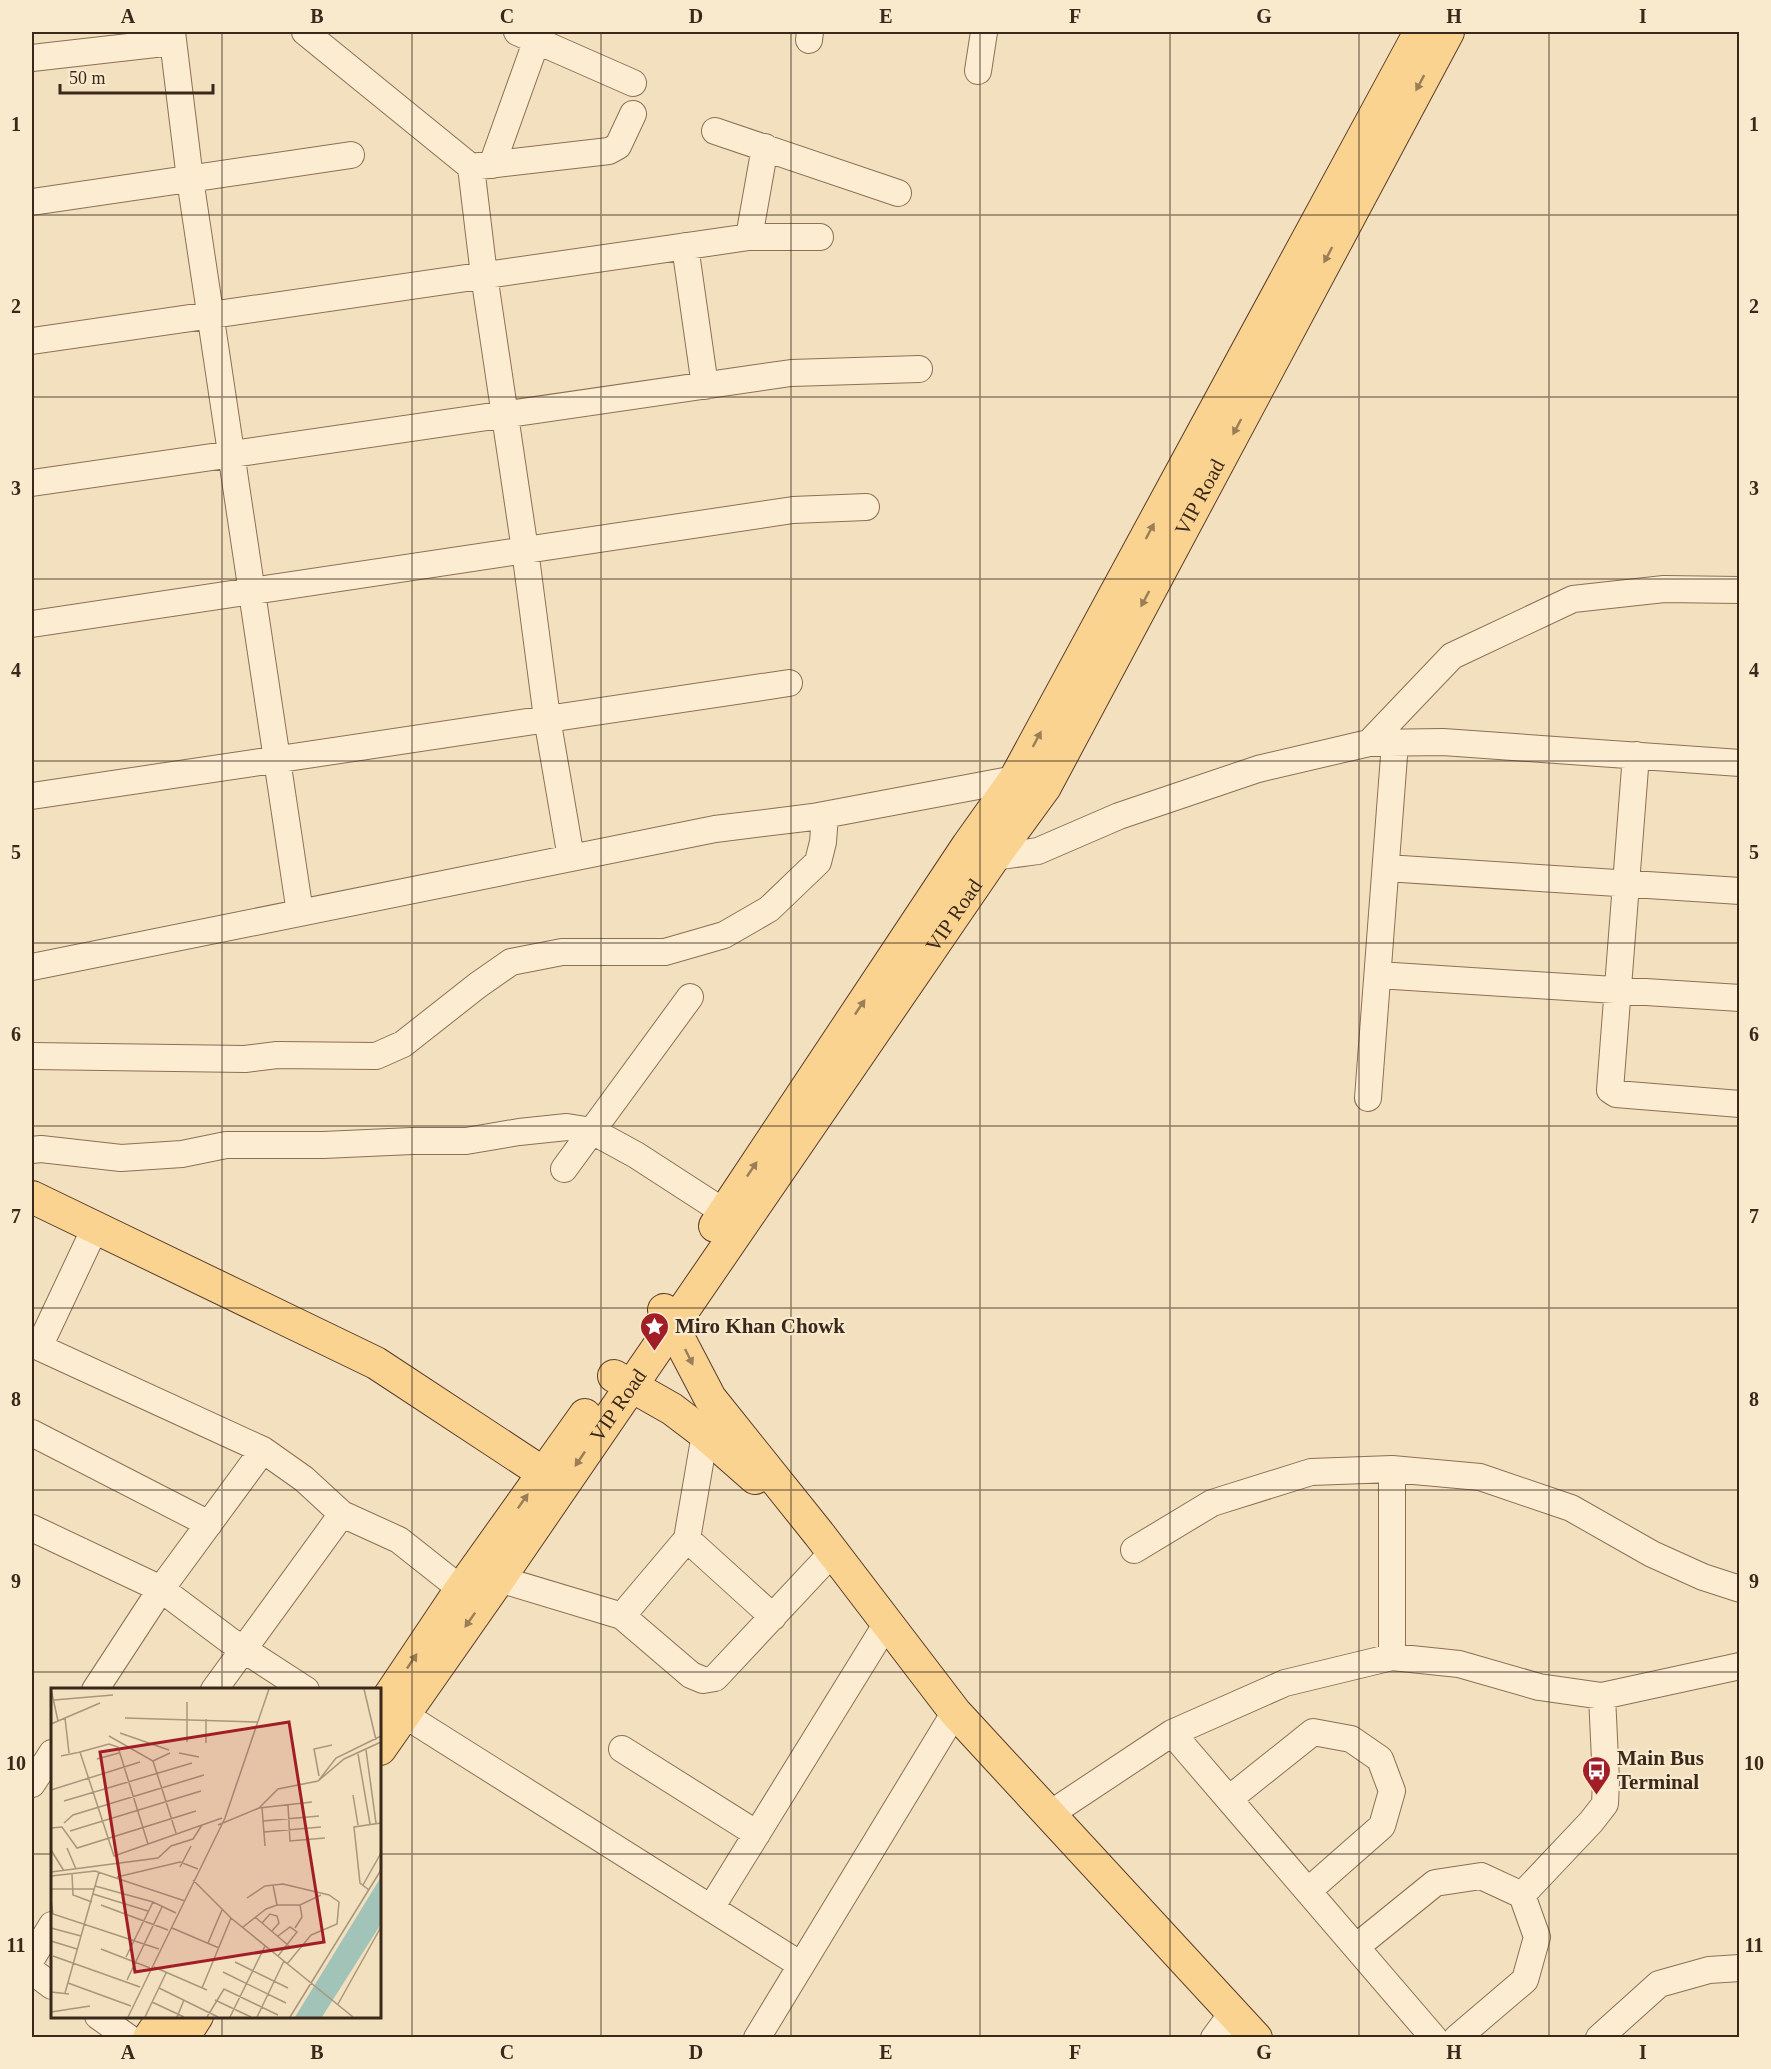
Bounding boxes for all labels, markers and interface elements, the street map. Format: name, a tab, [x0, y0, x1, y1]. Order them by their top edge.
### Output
text: A	[121, 5, 136, 27]
text: B	[310, 5, 324, 27]
text: C	[500, 5, 514, 27]
text: D	[689, 5, 703, 27]
text: E	[879, 5, 893, 27]
text: F	[1069, 5, 1081, 27]
text: G	[1256, 5, 1272, 27]
text: H	[1446, 5, 1462, 27]
text: I	[1639, 5, 1647, 27]
scale bar	[60, 57, 213, 95]
text: 50 m	[69, 68, 106, 88]
one-way arrow	[1415, 75, 1425, 92]
text: 1	[11, 113, 21, 135]
text: 1	[1749, 113, 1759, 135]
one-way arrow	[1323, 247, 1333, 264]
text: 2	[11, 295, 21, 317]
text: 2	[1749, 295, 1759, 317]
one-way arrow	[1232, 419, 1242, 436]
street label: VIP Road	[1170, 455, 1230, 539]
text: 3	[11, 477, 21, 499]
text: 3	[1749, 477, 1759, 499]
one-way arrow	[1145, 522, 1155, 539]
one-way arrow	[1140, 591, 1150, 608]
text: 4	[11, 659, 21, 681]
text: 4	[1749, 659, 1759, 681]
one-way arrow	[1032, 730, 1042, 747]
text: 5	[11, 841, 21, 863]
text: 5	[1749, 841, 1759, 863]
street label: VIP Road	[921, 874, 987, 956]
one-way arrow	[855, 999, 866, 1015]
text: 6	[11, 1023, 21, 1045]
text: 6	[1749, 1023, 1759, 1045]
one-way arrow	[746, 1162, 758, 1178]
text: 7	[11, 1205, 21, 1227]
text: 7	[1749, 1205, 1759, 1227]
place icon: Miro Khan Chowk	[638, 1310, 670, 1352]
place label: Miro Khan Chowk	[675, 1314, 845, 1338]
one-way arrow	[684, 1349, 693, 1366]
street label: VIP Road	[585, 1364, 652, 1446]
text: 8	[11, 1388, 21, 1410]
text: 8	[1749, 1388, 1759, 1410]
one-way arrow	[574, 1451, 586, 1467]
one-way arrow	[517, 1493, 528, 1509]
text: 9	[11, 1570, 21, 1592]
text: 9	[1749, 1570, 1759, 1592]
one-way arrow	[464, 1612, 476, 1628]
one-way arrow	[406, 1654, 418, 1670]
inset map	[51, 1688, 381, 2018]
place label: Main Bus Terminal	[1617, 1746, 1704, 1794]
text: 10	[6, 1752, 26, 1774]
text: 10	[1744, 1752, 1764, 1774]
bus stop icon: Main Bus Terminal	[1580, 1754, 1612, 1796]
text: 11	[7, 1934, 25, 1956]
text: 11	[1745, 1934, 1763, 1956]
text: A	[121, 2041, 136, 2063]
text: B	[310, 2041, 324, 2063]
text: C	[500, 2041, 514, 2063]
text: D	[689, 2041, 703, 2063]
text: E	[879, 2041, 893, 2063]
text: F	[1069, 2041, 1081, 2063]
text: G	[1256, 2041, 1272, 2063]
text: H	[1446, 2041, 1462, 2063]
text: I	[1639, 2041, 1647, 2063]

